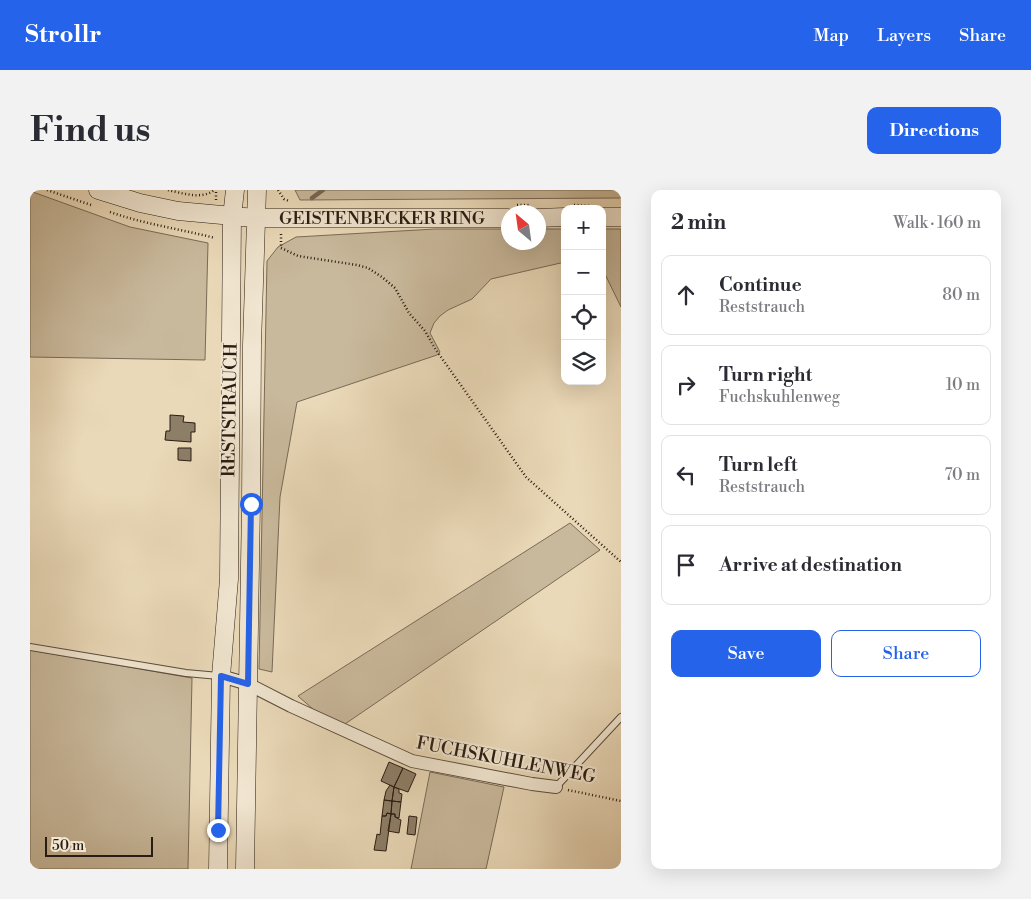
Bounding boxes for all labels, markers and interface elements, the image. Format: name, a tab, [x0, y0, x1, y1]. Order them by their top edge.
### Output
text: Strollr	[25, 20, 101, 50]
text: Map	[814, 24, 849, 47]
text: Layers	[877, 24, 931, 47]
text: Share	[959, 24, 1006, 47]
button: Directions	[867, 107, 1001, 154]
text: Find us	[30, 109, 150, 152]
north arrow	[501, 205, 546, 250]
map controls	[561, 205, 606, 385]
button: +	[561, 205, 606, 250]
street label: GEISTENBECKER RING	[279, 207, 486, 230]
text: 2 min	[671, 210, 726, 236]
text: Walk · 160 m	[893, 213, 981, 233]
button: −	[561, 250, 606, 295]
text: Continue	[719, 273, 802, 297]
icon: ahead	[672, 281, 700, 309]
text: 80 m	[942, 285, 980, 305]
button: locate	[561, 295, 606, 340]
text: Reststrauch	[719, 297, 805, 317]
button: layers	[561, 340, 606, 385]
street label: RESTSTRAUCH	[217, 342, 243, 477]
text: Turn right	[719, 363, 812, 387]
icon: right	[672, 371, 700, 399]
text: 10 m	[946, 375, 980, 395]
text: Fuchskuhlenweg	[719, 387, 840, 407]
text: Turn left	[719, 453, 798, 477]
icon: left	[672, 461, 700, 489]
text: 70 m	[944, 465, 980, 485]
text: Reststrauch	[719, 477, 805, 497]
route start	[240, 493, 263, 516]
icon: arrive	[672, 551, 700, 579]
text: Arrive at destination	[719, 553, 902, 577]
button: Save	[671, 630, 821, 677]
button: Share	[831, 630, 981, 677]
street label: FUCHSKUHLENWEG	[414, 731, 598, 789]
route end	[207, 819, 230, 842]
scale bar	[45, 834, 152, 857]
text: 50 m	[52, 837, 84, 855]

